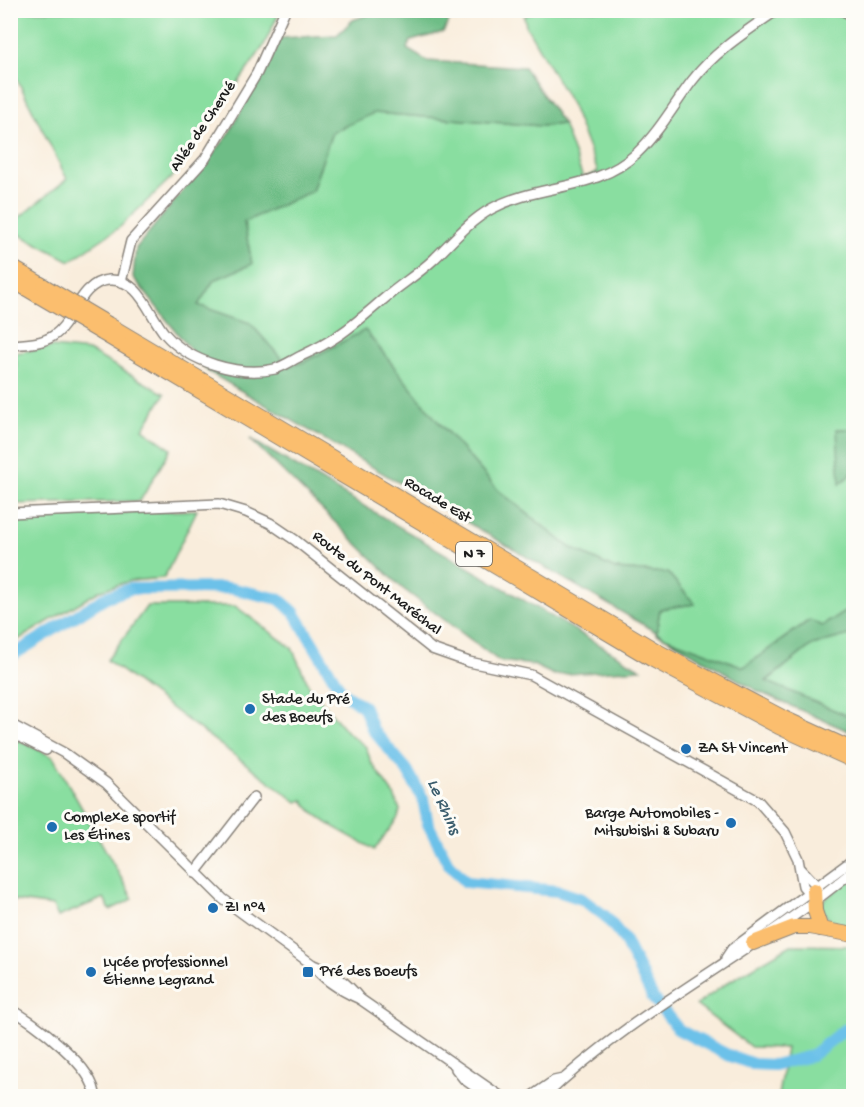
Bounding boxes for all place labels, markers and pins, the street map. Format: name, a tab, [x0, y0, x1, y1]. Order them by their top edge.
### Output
place label: Stade du Pré des Boeufs	[262, 691, 350, 728]
marker: Stade du Pré des Boeufs	[243, 702, 257, 716]
place label: ZA St Vincent	[698, 740, 789, 759]
marker: ZA St Vincent	[679, 742, 693, 756]
place label: Barge Automobiles - Mitsubishi & Subaru	[584, 805, 719, 842]
place label: Complexe sportif Les Étines	[64, 809, 176, 846]
marker: Barge Automobiles - Mitsubishi & Subaru	[724, 816, 738, 830]
marker: Complexe sportif Les Étines	[45, 820, 59, 834]
place label: ZI n°4	[225, 899, 266, 918]
marker: ZI n°4	[206, 901, 220, 915]
place label: Lycée professionnel Étienne Legrand	[103, 954, 228, 991]
place label: Pré des Boeufs	[319, 963, 418, 982]
marker: Lycée professionnel Étienne Legrand	[84, 965, 98, 979]
marker: Pré des Boeufs	[301, 965, 315, 979]

